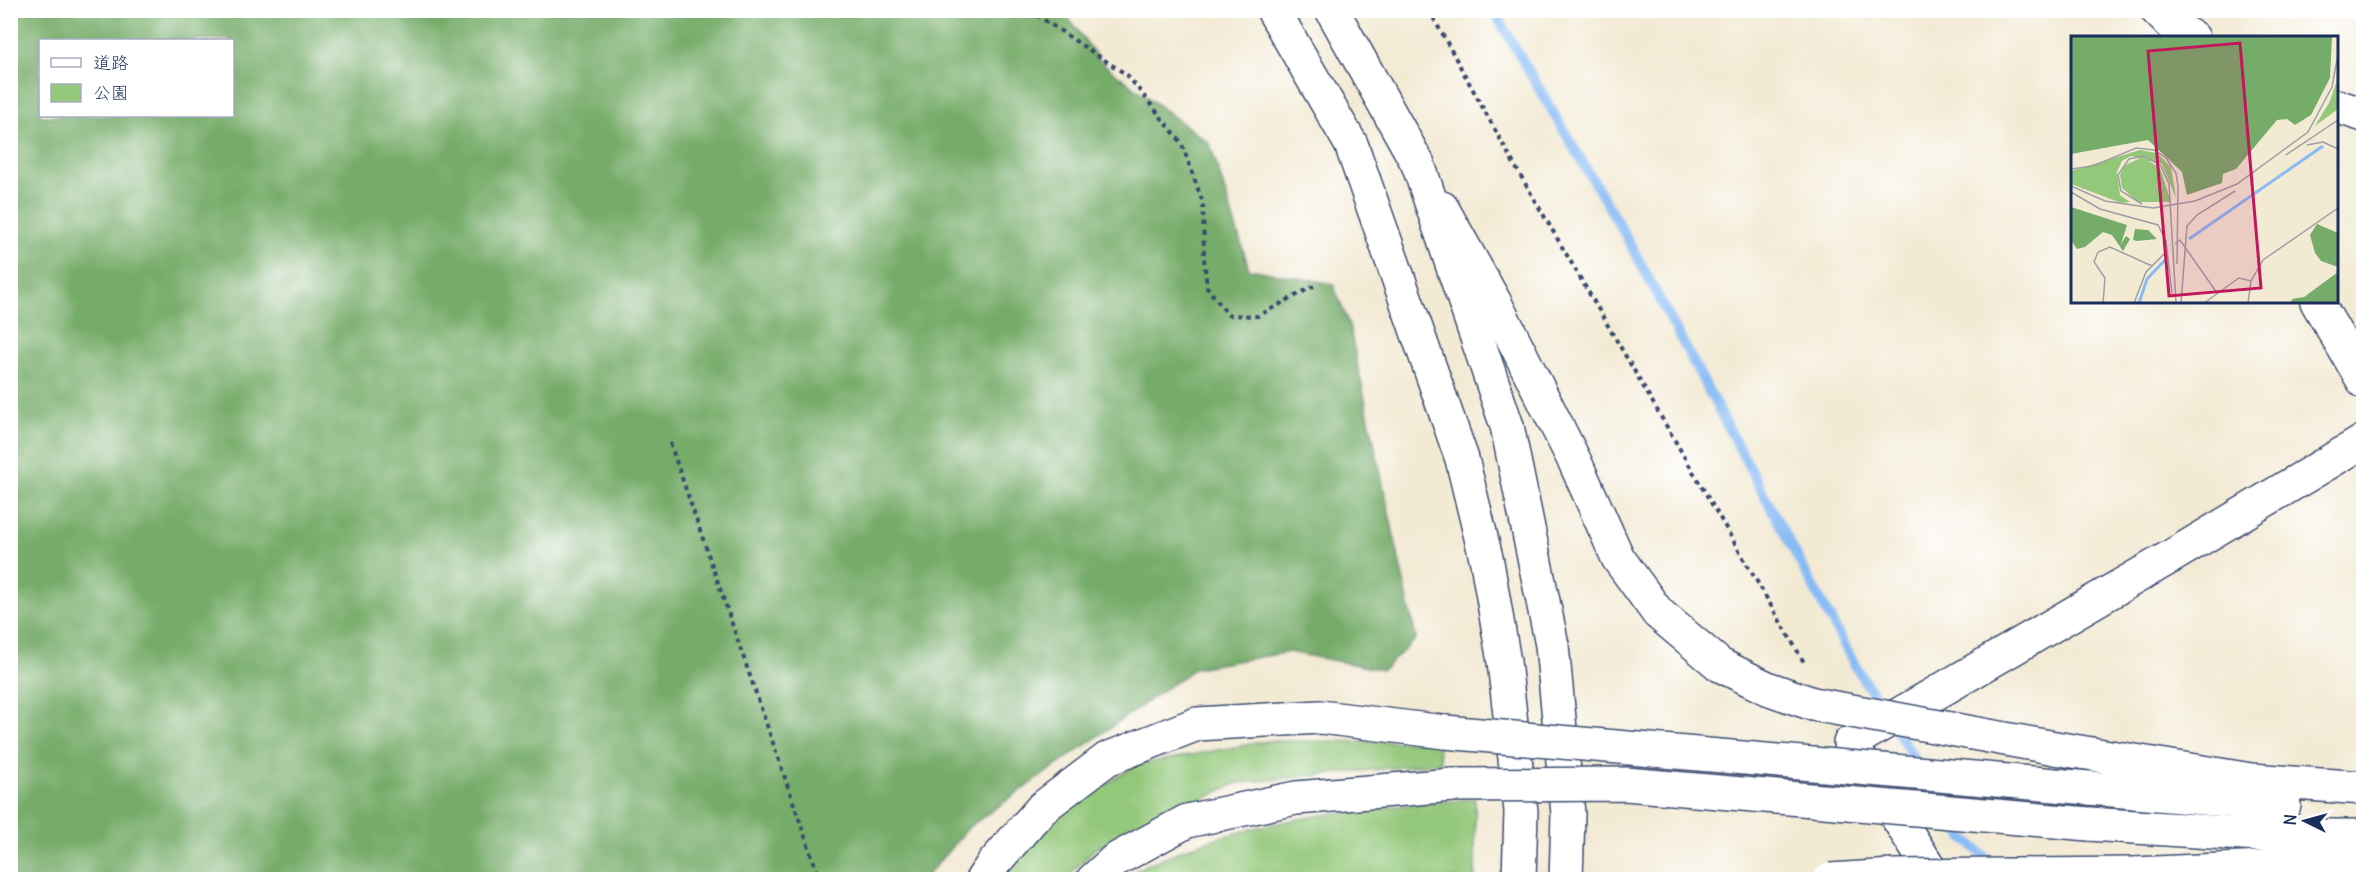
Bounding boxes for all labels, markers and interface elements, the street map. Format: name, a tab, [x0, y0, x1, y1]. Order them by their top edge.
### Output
inset map	[2071, 36, 2338, 303]
legend	[39, 39, 234, 117]
text: 道路	[93, 51, 129, 74]
text: 公園	[93, 81, 129, 104]
north arrow	[2275, 791, 2335, 851]
text: N	[2280, 813, 2301, 826]

